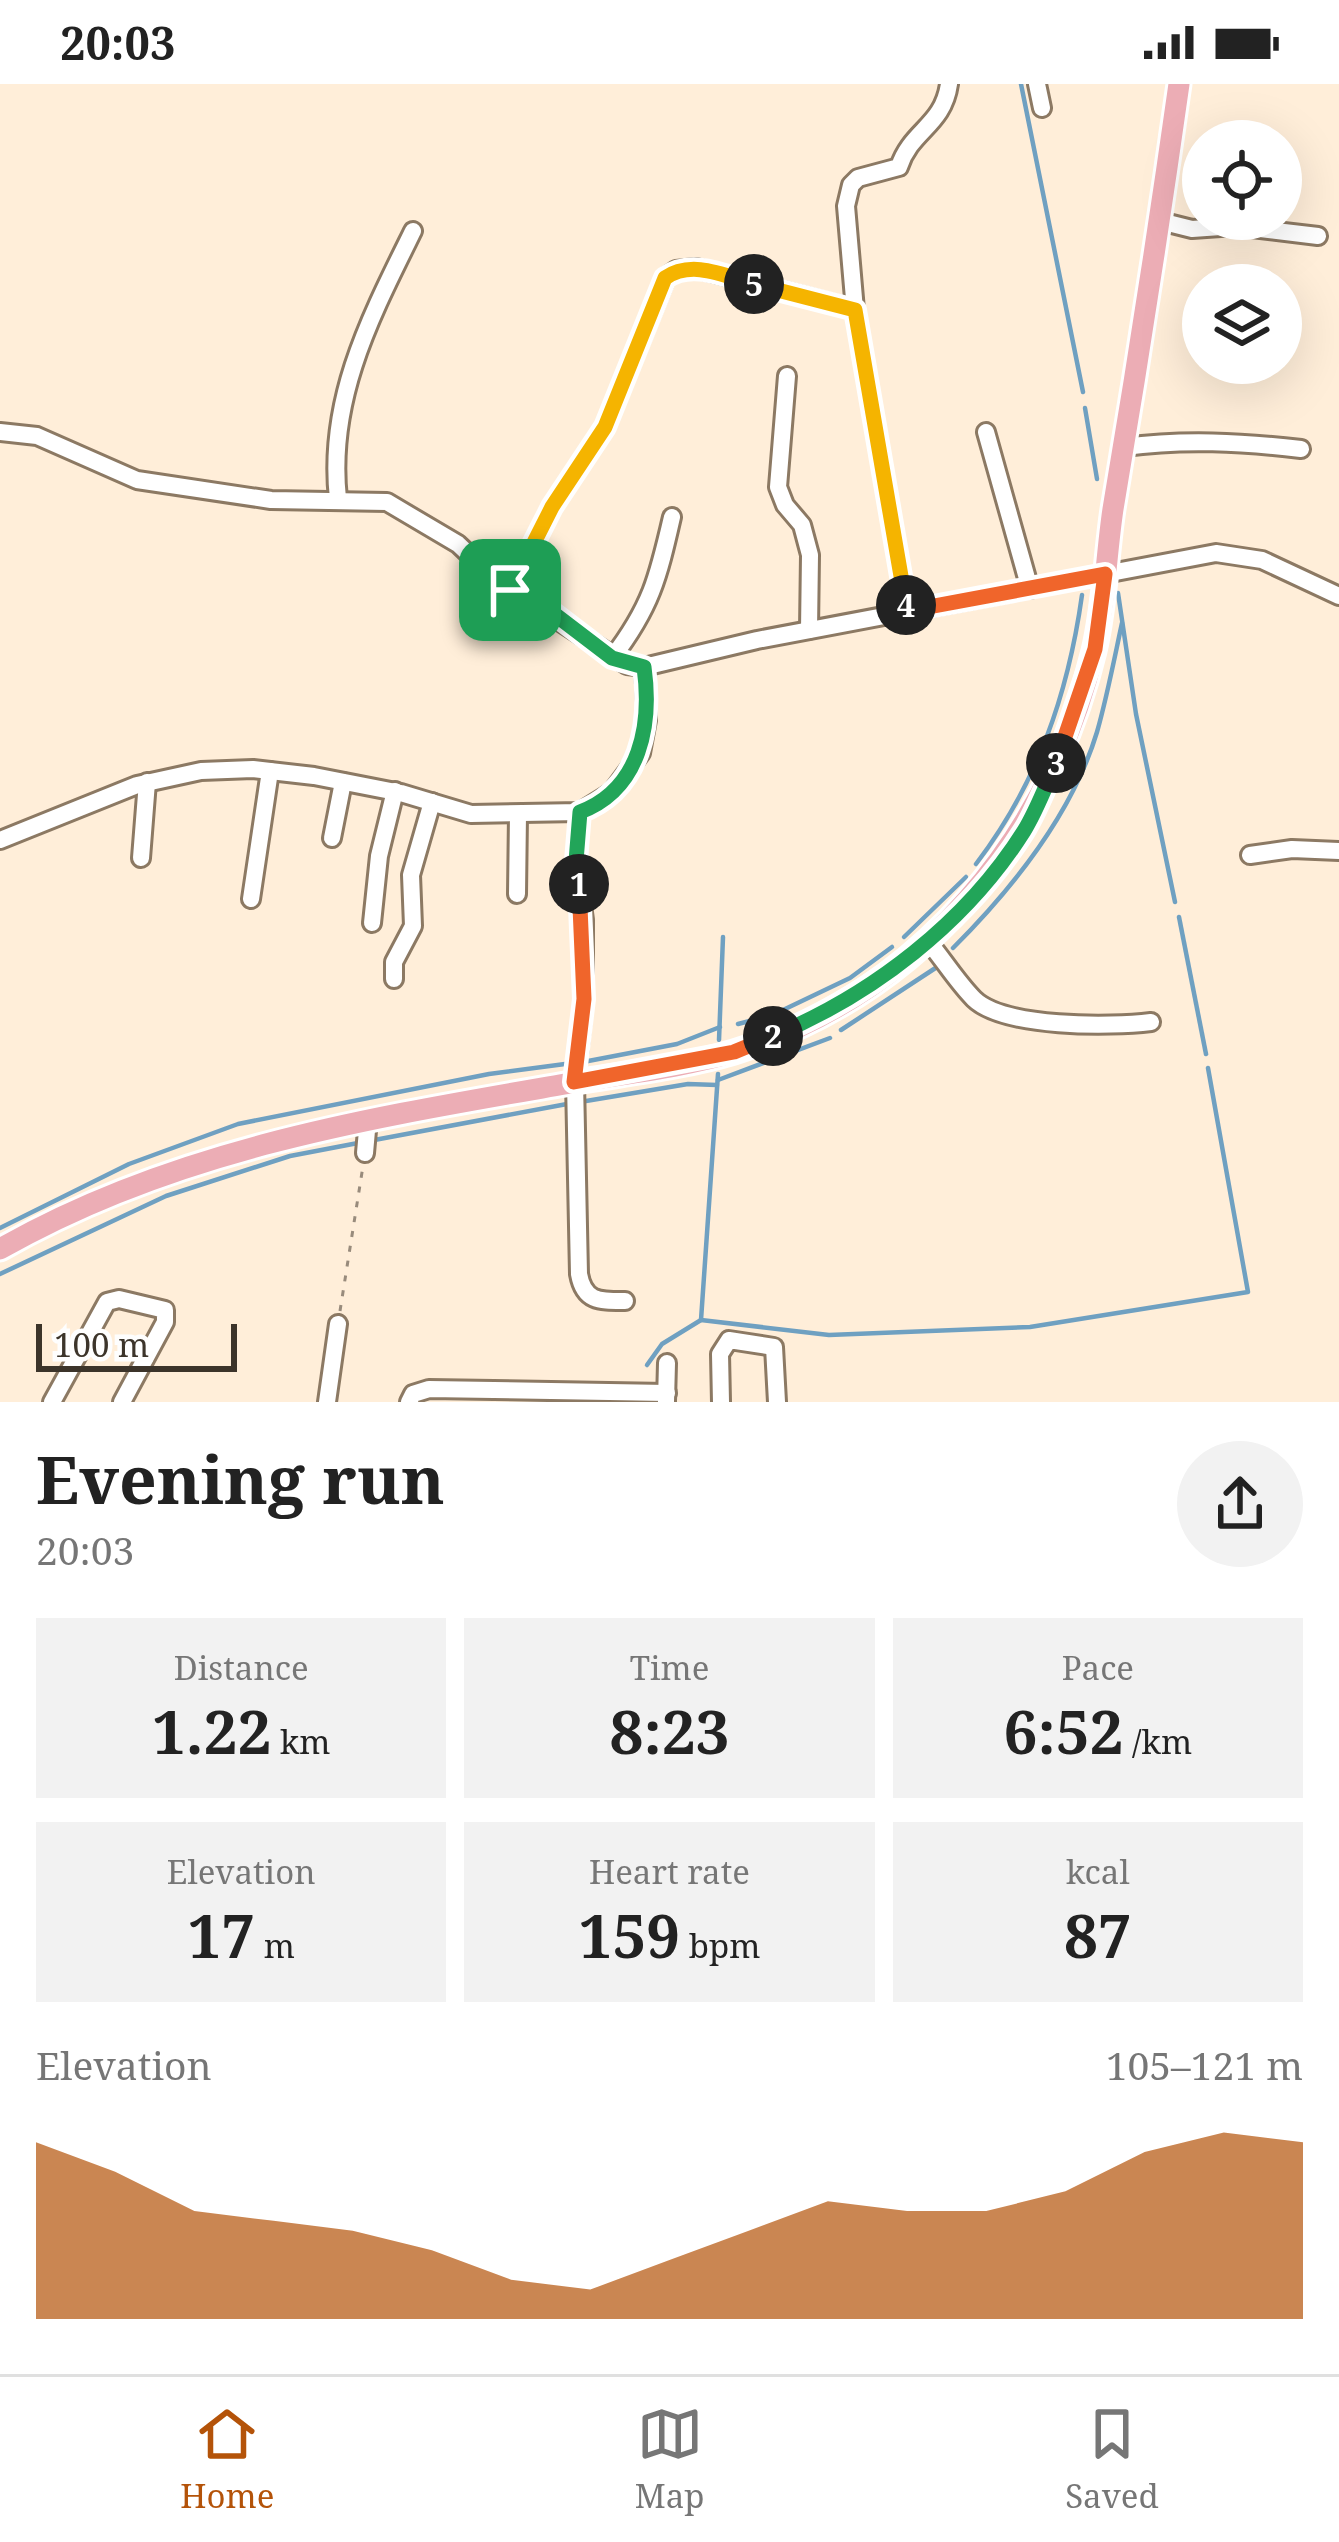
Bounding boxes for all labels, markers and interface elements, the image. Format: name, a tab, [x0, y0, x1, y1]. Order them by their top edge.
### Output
text: 20:03	[60, 12, 175, 73]
map controls	[1182, 120, 1302, 384]
button: locate	[1182, 120, 1302, 240]
pin: 5	[724, 254, 784, 314]
text: 5	[745, 261, 763, 306]
button: layers	[1182, 264, 1302, 384]
pin	[459, 539, 561, 641]
icon: arrive	[477, 557, 543, 623]
pin: 4	[876, 575, 936, 635]
text: 4	[897, 582, 915, 627]
pin: 3	[1026, 733, 1086, 793]
text: 3	[1047, 740, 1065, 785]
pin: 1	[549, 854, 609, 914]
text: 1	[570, 861, 588, 906]
pin: 2	[743, 1006, 803, 1066]
text: 2	[764, 1013, 782, 1058]
scale bar	[36, 1318, 237, 1371]
text: 100 m	[54, 1322, 149, 1367]
text: Evening run	[36, 1433, 445, 1523]
button: share	[1177, 1441, 1303, 1567]
text: 20:03	[36, 1523, 134, 1576]
text: Distance	[174, 1645, 309, 1690]
text: Time	[630, 1645, 709, 1690]
text: Pace	[1062, 1645, 1134, 1690]
text: 1.22	[152, 1690, 271, 1772]
text: 8:23	[610, 1690, 729, 1772]
text: 6:52	[1004, 1690, 1124, 1772]
text: km	[271, 1719, 330, 1764]
text: /km	[1124, 1719, 1192, 1764]
text: Elevation	[167, 1849, 315, 1894]
text: Heart rate	[589, 1849, 750, 1894]
text: kcal	[1066, 1849, 1130, 1894]
text: 17	[187, 1894, 255, 1976]
text: 159	[578, 1894, 680, 1976]
text: 87	[1064, 1894, 1132, 1976]
text: m	[255, 1923, 295, 1968]
text: bpm	[680, 1923, 760, 1968]
text: Elevation	[36, 2038, 212, 2091]
text: 105–121 m	[1106, 2038, 1303, 2091]
tab: Home	[180, 2401, 274, 2518]
tab: Map	[635, 2401, 705, 2518]
tab: Saved	[1065, 2401, 1159, 2518]

